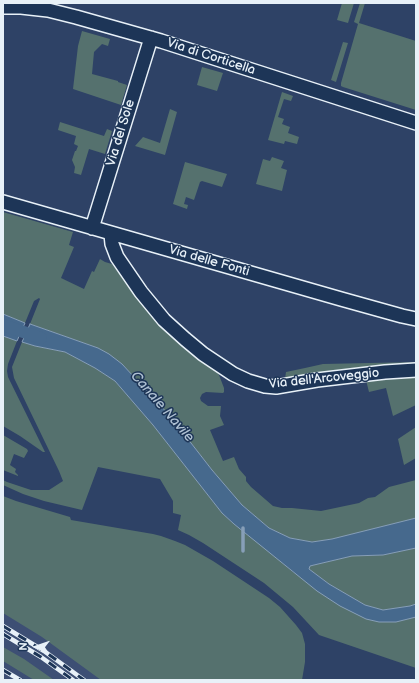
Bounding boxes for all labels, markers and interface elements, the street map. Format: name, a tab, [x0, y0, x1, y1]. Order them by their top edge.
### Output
street label: Via di Corticella	[165, 35, 257, 79]
street label: Via del Sole	[103, 98, 139, 168]
street label: Via delle Fonti	[167, 242, 251, 280]
street label: Via dell'Arcoveggio	[268, 365, 380, 393]
water label: Canale Navile	[127, 368, 197, 446]
north arrow	[16, 627, 56, 667]
text: N	[17, 642, 30, 651]

